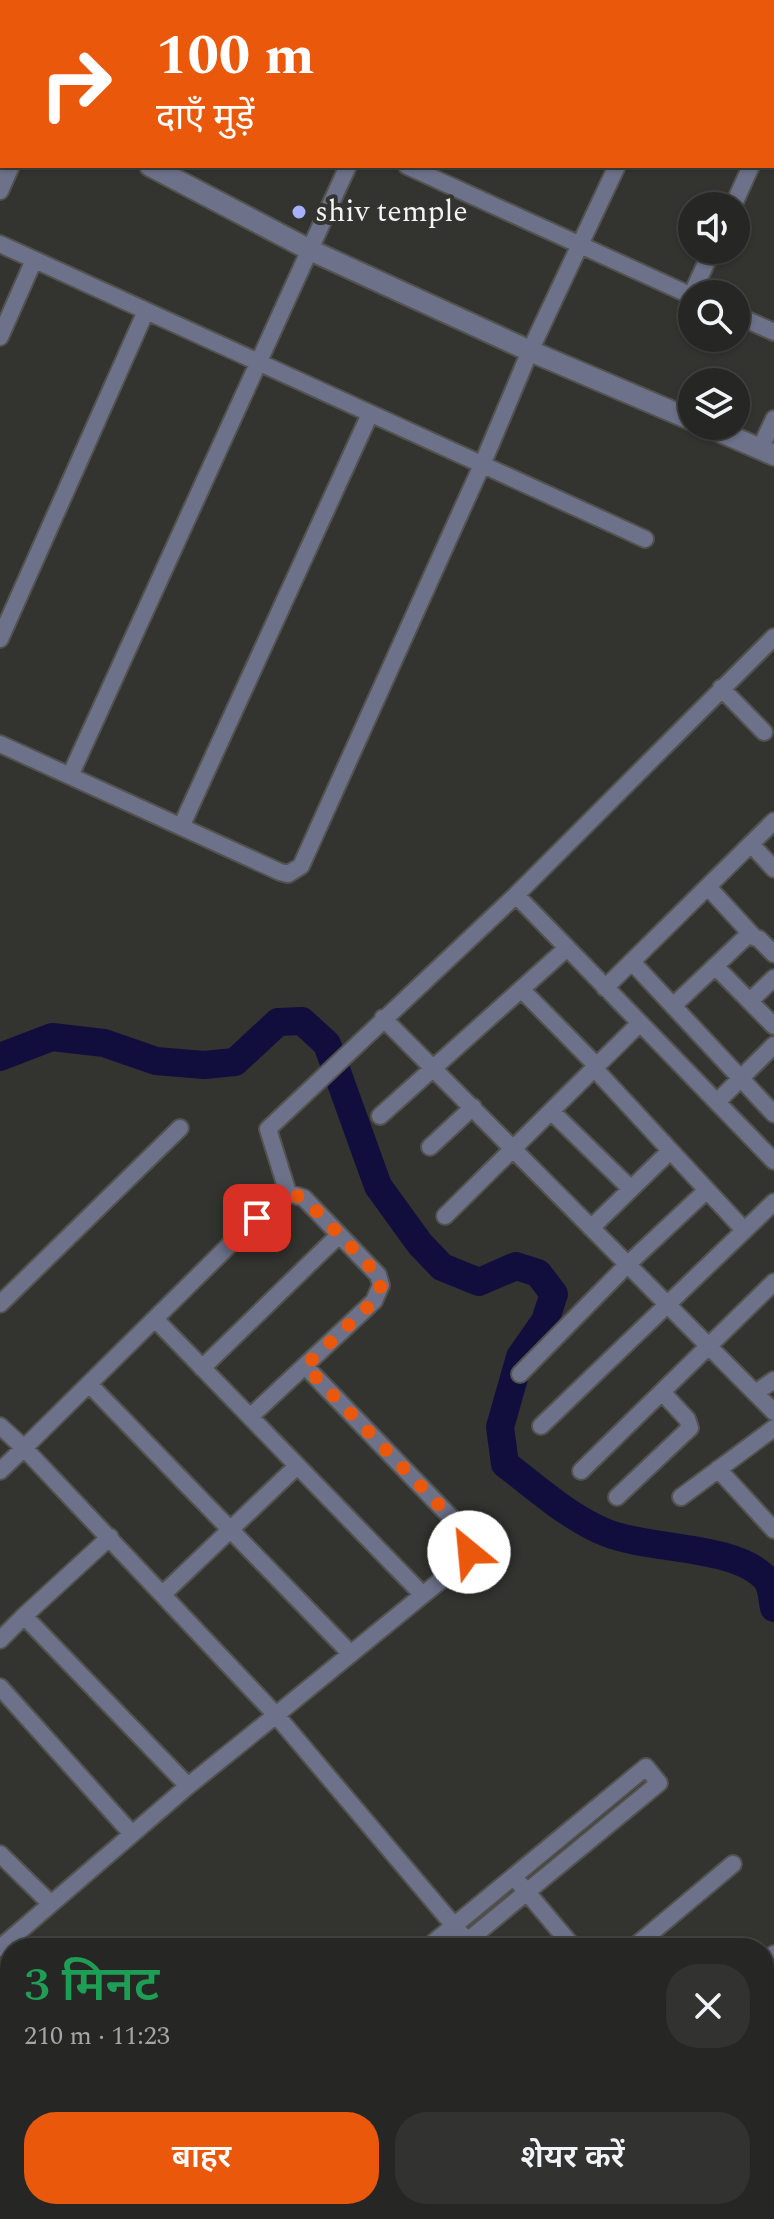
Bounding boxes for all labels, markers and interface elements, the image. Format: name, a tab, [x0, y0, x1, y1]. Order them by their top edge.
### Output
text: 100 m	[156, 14, 315, 99]
icon: right	[24, 32, 128, 136]
text: दाएँ मुड़ें	[156, 91, 254, 146]
place label: shiv temple	[315, 189, 468, 235]
map controls	[678, 192, 750, 440]
button: sound	[678, 192, 750, 264]
marker: shiv temple	[290, 203, 308, 221]
button: search	[678, 280, 750, 352]
button: layers	[678, 368, 750, 440]
pin	[223, 1184, 291, 1252]
icon: arrive	[235, 1196, 279, 1240]
position arrow	[427, 1510, 511, 1594]
text: 3 मिनट	[24, 1949, 159, 2022]
button: close	[666, 1964, 750, 2048]
text: 210 m · 11:23	[24, 2016, 170, 2056]
button: बाहर	[24, 2112, 379, 2204]
button: शेयर करें	[395, 2112, 750, 2204]

